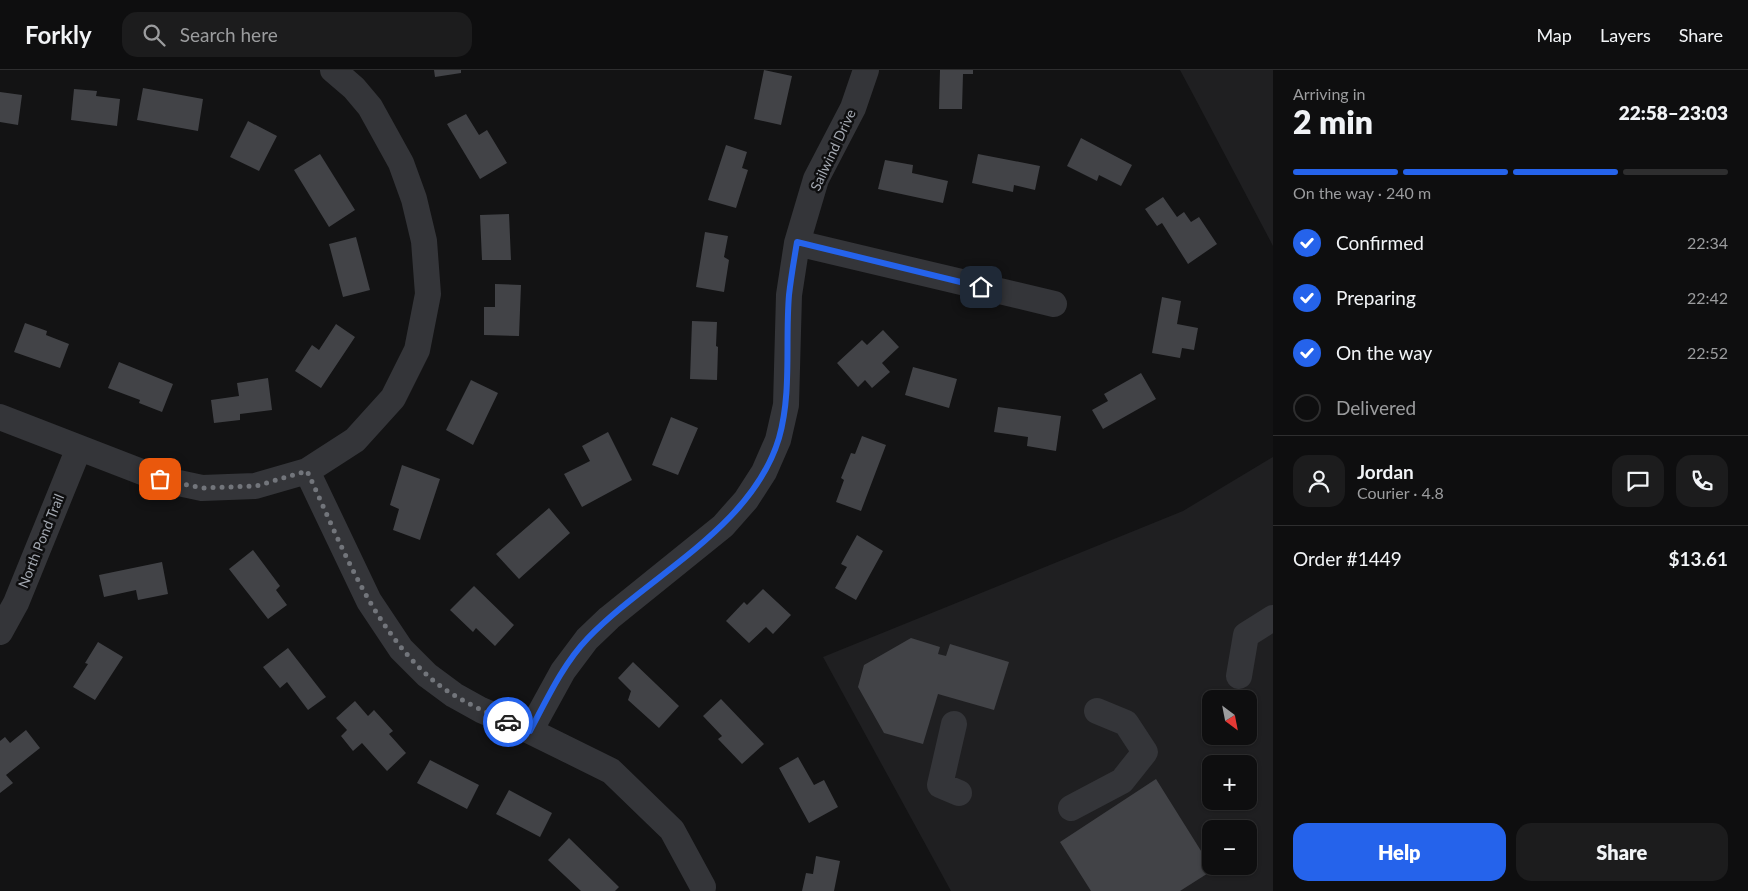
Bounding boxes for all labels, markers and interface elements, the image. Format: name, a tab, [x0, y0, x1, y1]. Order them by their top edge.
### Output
search box	[122, 12, 472, 57]
text: Forkly	[25, 20, 92, 49]
icon: search	[140, 21, 168, 49]
text: Search here	[180, 23, 278, 46]
text: Map	[1536, 24, 1572, 46]
text: Layers	[1600, 24, 1651, 46]
text: Share	[1679, 24, 1723, 46]
text: Arriving in	[1293, 84, 1366, 103]
text: 22:58–23:03	[1619, 101, 1728, 124]
text: 2 min	[1293, 102, 1373, 141]
street label: Sailwind Drive	[806, 106, 859, 193]
text: On the way · 240 m	[1293, 183, 1431, 202]
icon: check	[1293, 229, 1321, 257]
text: Confirmed	[1336, 231, 1424, 254]
text: 22:34	[1687, 233, 1728, 252]
pin	[960, 266, 1002, 308]
icon: home	[967, 273, 995, 301]
icon: check	[1293, 284, 1321, 312]
text: Preparing	[1336, 286, 1416, 309]
text: 22:42	[1687, 288, 1728, 307]
icon: check	[1293, 339, 1321, 367]
text: On the way	[1336, 341, 1432, 364]
text: 22:52	[1687, 343, 1728, 362]
text: Delivered	[1336, 396, 1416, 419]
button: person	[1293, 455, 1345, 507]
button: chat	[1612, 455, 1664, 507]
button: phone	[1676, 455, 1728, 507]
pin	[139, 458, 181, 500]
text: Jordan	[1357, 460, 1414, 483]
icon: bag	[146, 465, 174, 493]
text: Courier · 4.8	[1357, 483, 1444, 502]
street label: North Pond Trail	[14, 491, 67, 590]
text: Order #1449	[1293, 547, 1402, 570]
text: $13.61	[1668, 547, 1728, 570]
north arrow	[1202, 690, 1258, 745]
map controls	[1202, 690, 1257, 875]
courier	[483, 697, 533, 747]
icon: car	[494, 708, 522, 736]
button: +	[1202, 755, 1257, 810]
button: −	[1202, 820, 1257, 875]
button: Help	[1293, 823, 1506, 881]
button: Share	[1516, 823, 1728, 881]

